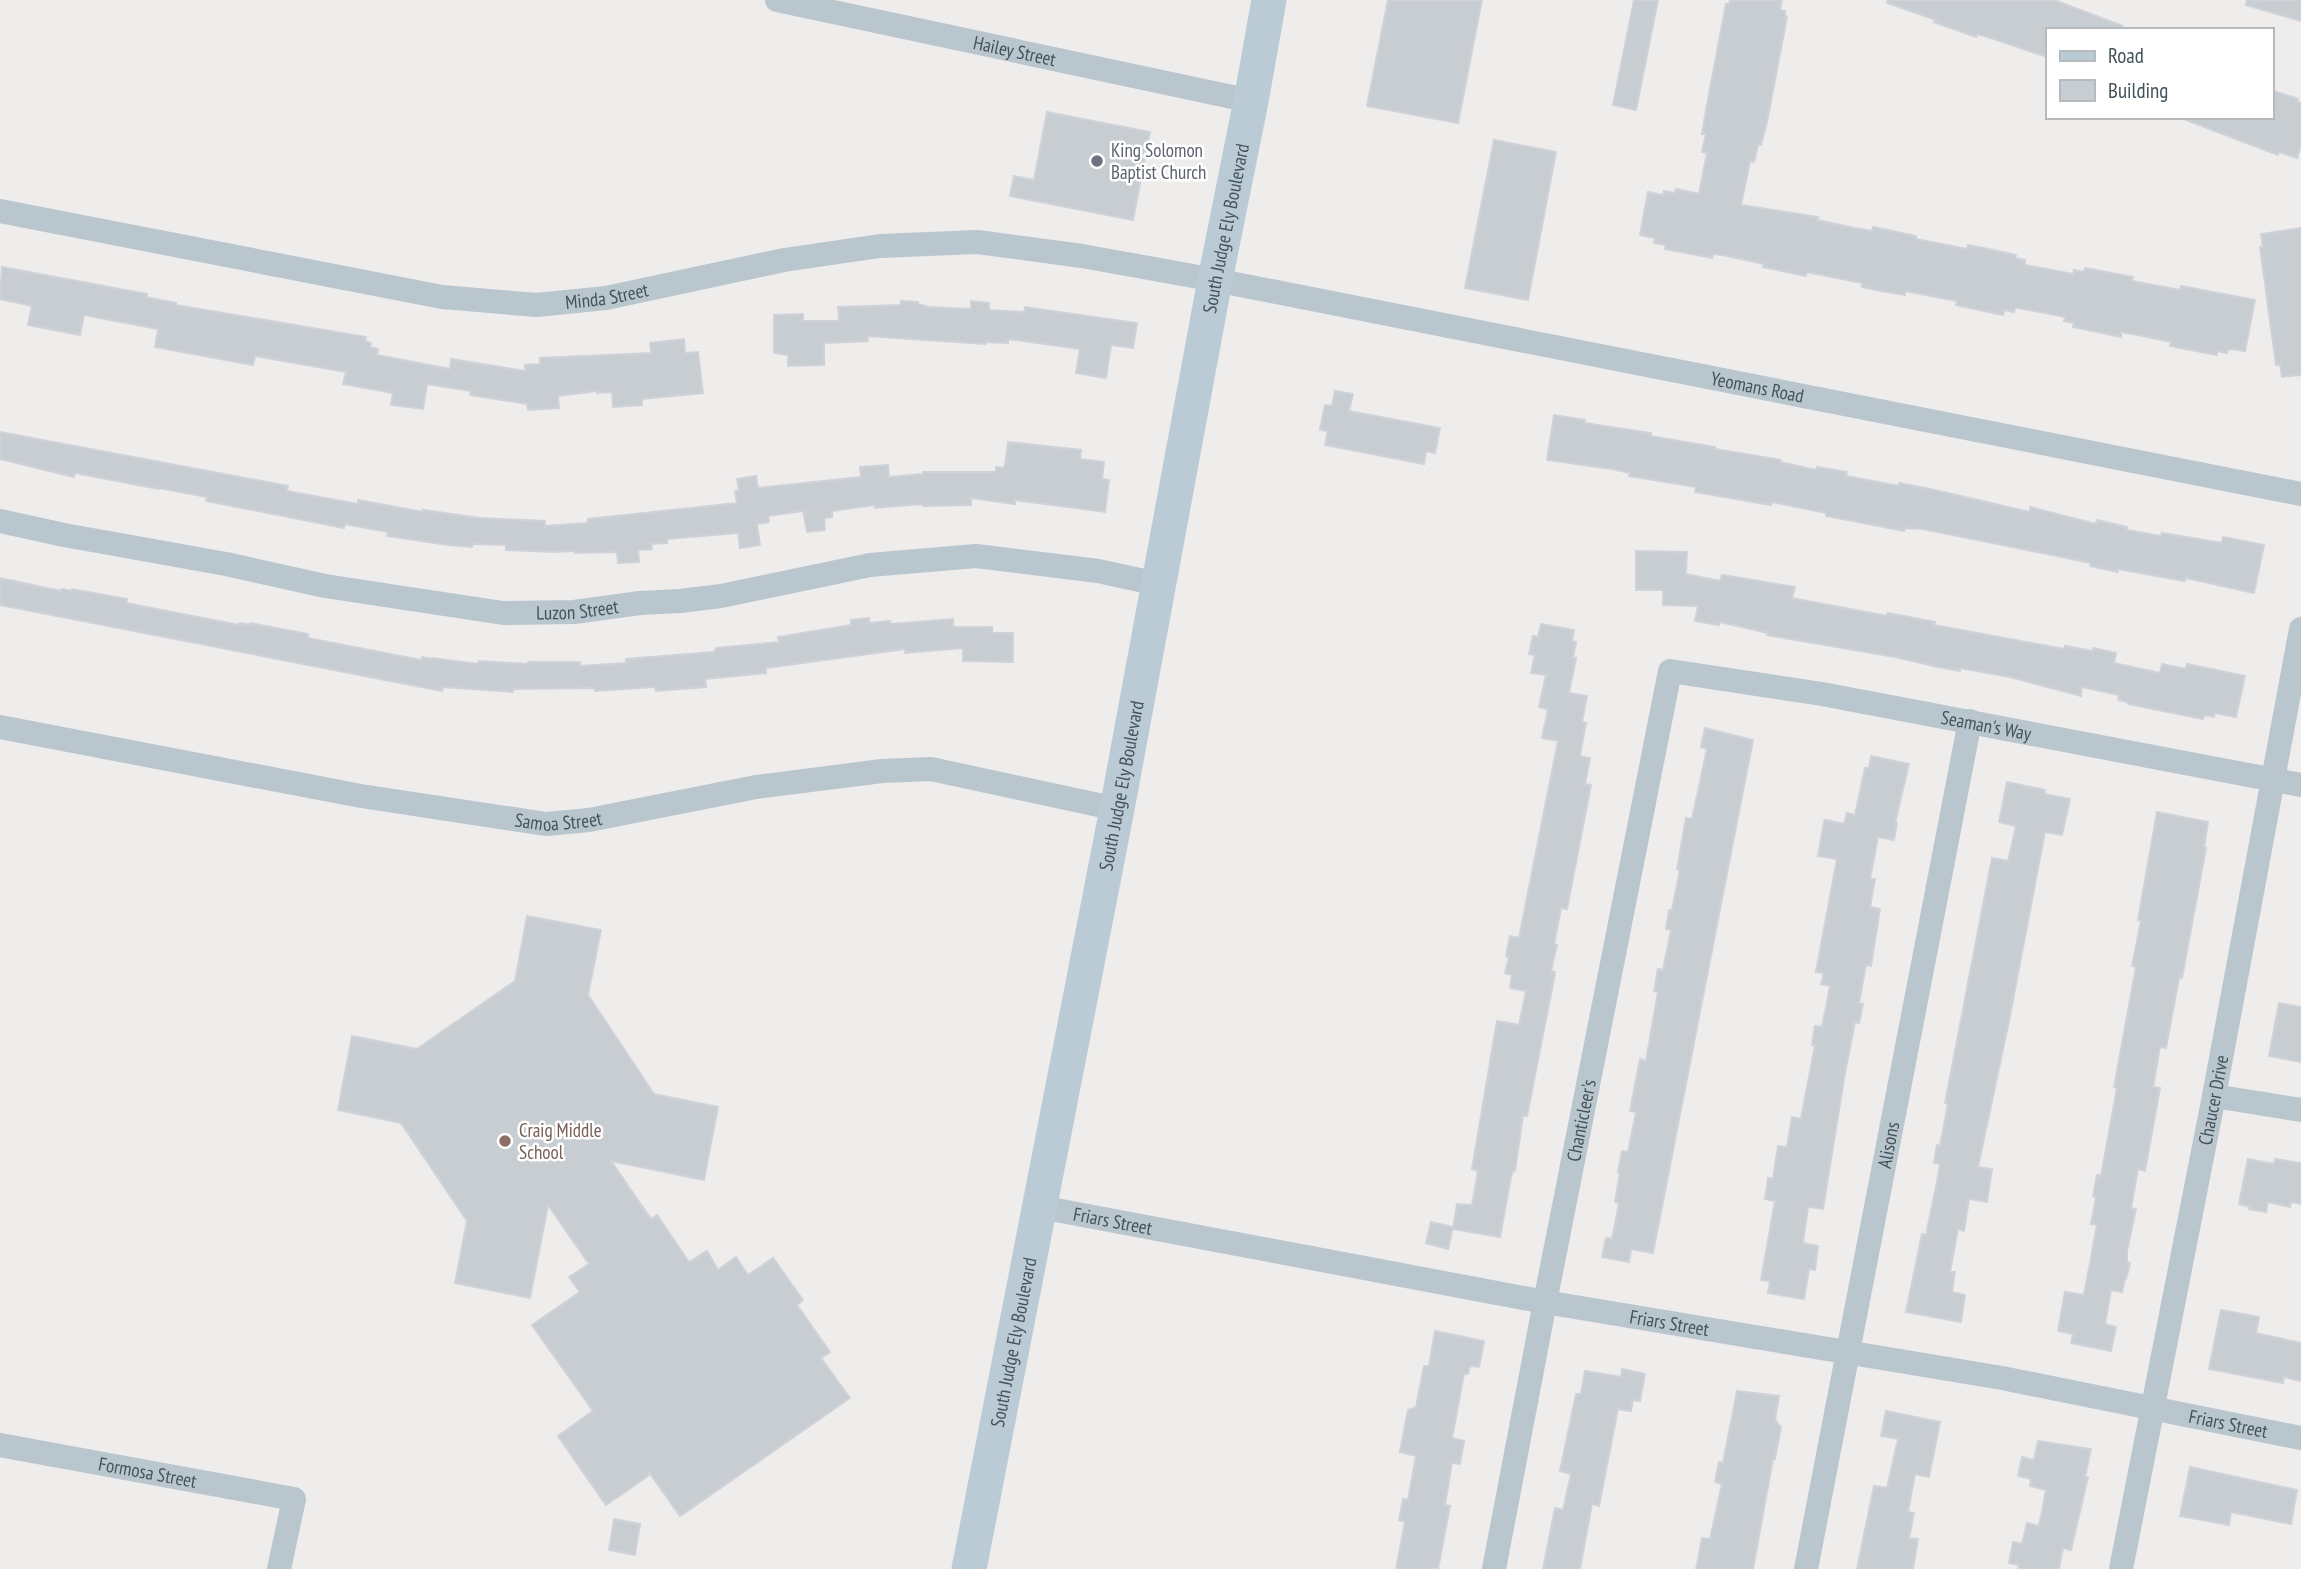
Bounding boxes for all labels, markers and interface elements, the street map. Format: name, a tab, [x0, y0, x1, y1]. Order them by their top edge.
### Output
legend	[2046, 28, 2273, 119]
street label: Hailey Street	[971, 30, 1059, 71]
text: Road	[2108, 42, 2144, 69]
text: Building	[2108, 77, 2168, 104]
place label: King Solomon Baptist Church	[1111, 138, 1206, 184]
street label: South Judge Ely Boulevard	[1197, 141, 1254, 315]
marker: King Solomon Baptist Church	[1089, 153, 1105, 169]
street label: Minda Street	[564, 277, 651, 314]
street label: Yeomans Road	[1709, 366, 1806, 408]
street label: Luzon Street	[536, 594, 621, 625]
street label: South Judge Ely Boulevard	[1093, 699, 1149, 873]
street label: Seaman's Way	[1939, 705, 2034, 746]
street label: Samoa Street	[513, 806, 605, 836]
street label: Chaucer Drive	[2193, 1053, 2233, 1147]
street label: Chanticleer's	[1561, 1077, 1601, 1164]
place label: Craig Middle School	[519, 1118, 602, 1164]
street label: Alisons	[1872, 1120, 1904, 1170]
marker: Craig Middle School	[497, 1133, 513, 1149]
street label: Friars Street	[1071, 1202, 1155, 1240]
street label: South Judge Ely Boulevard	[985, 1255, 1041, 1429]
street label: Friars Street	[1628, 1304, 1712, 1341]
street label: Friars Street	[2187, 1404, 2271, 1443]
street label: Formosa Street	[97, 1451, 199, 1493]

